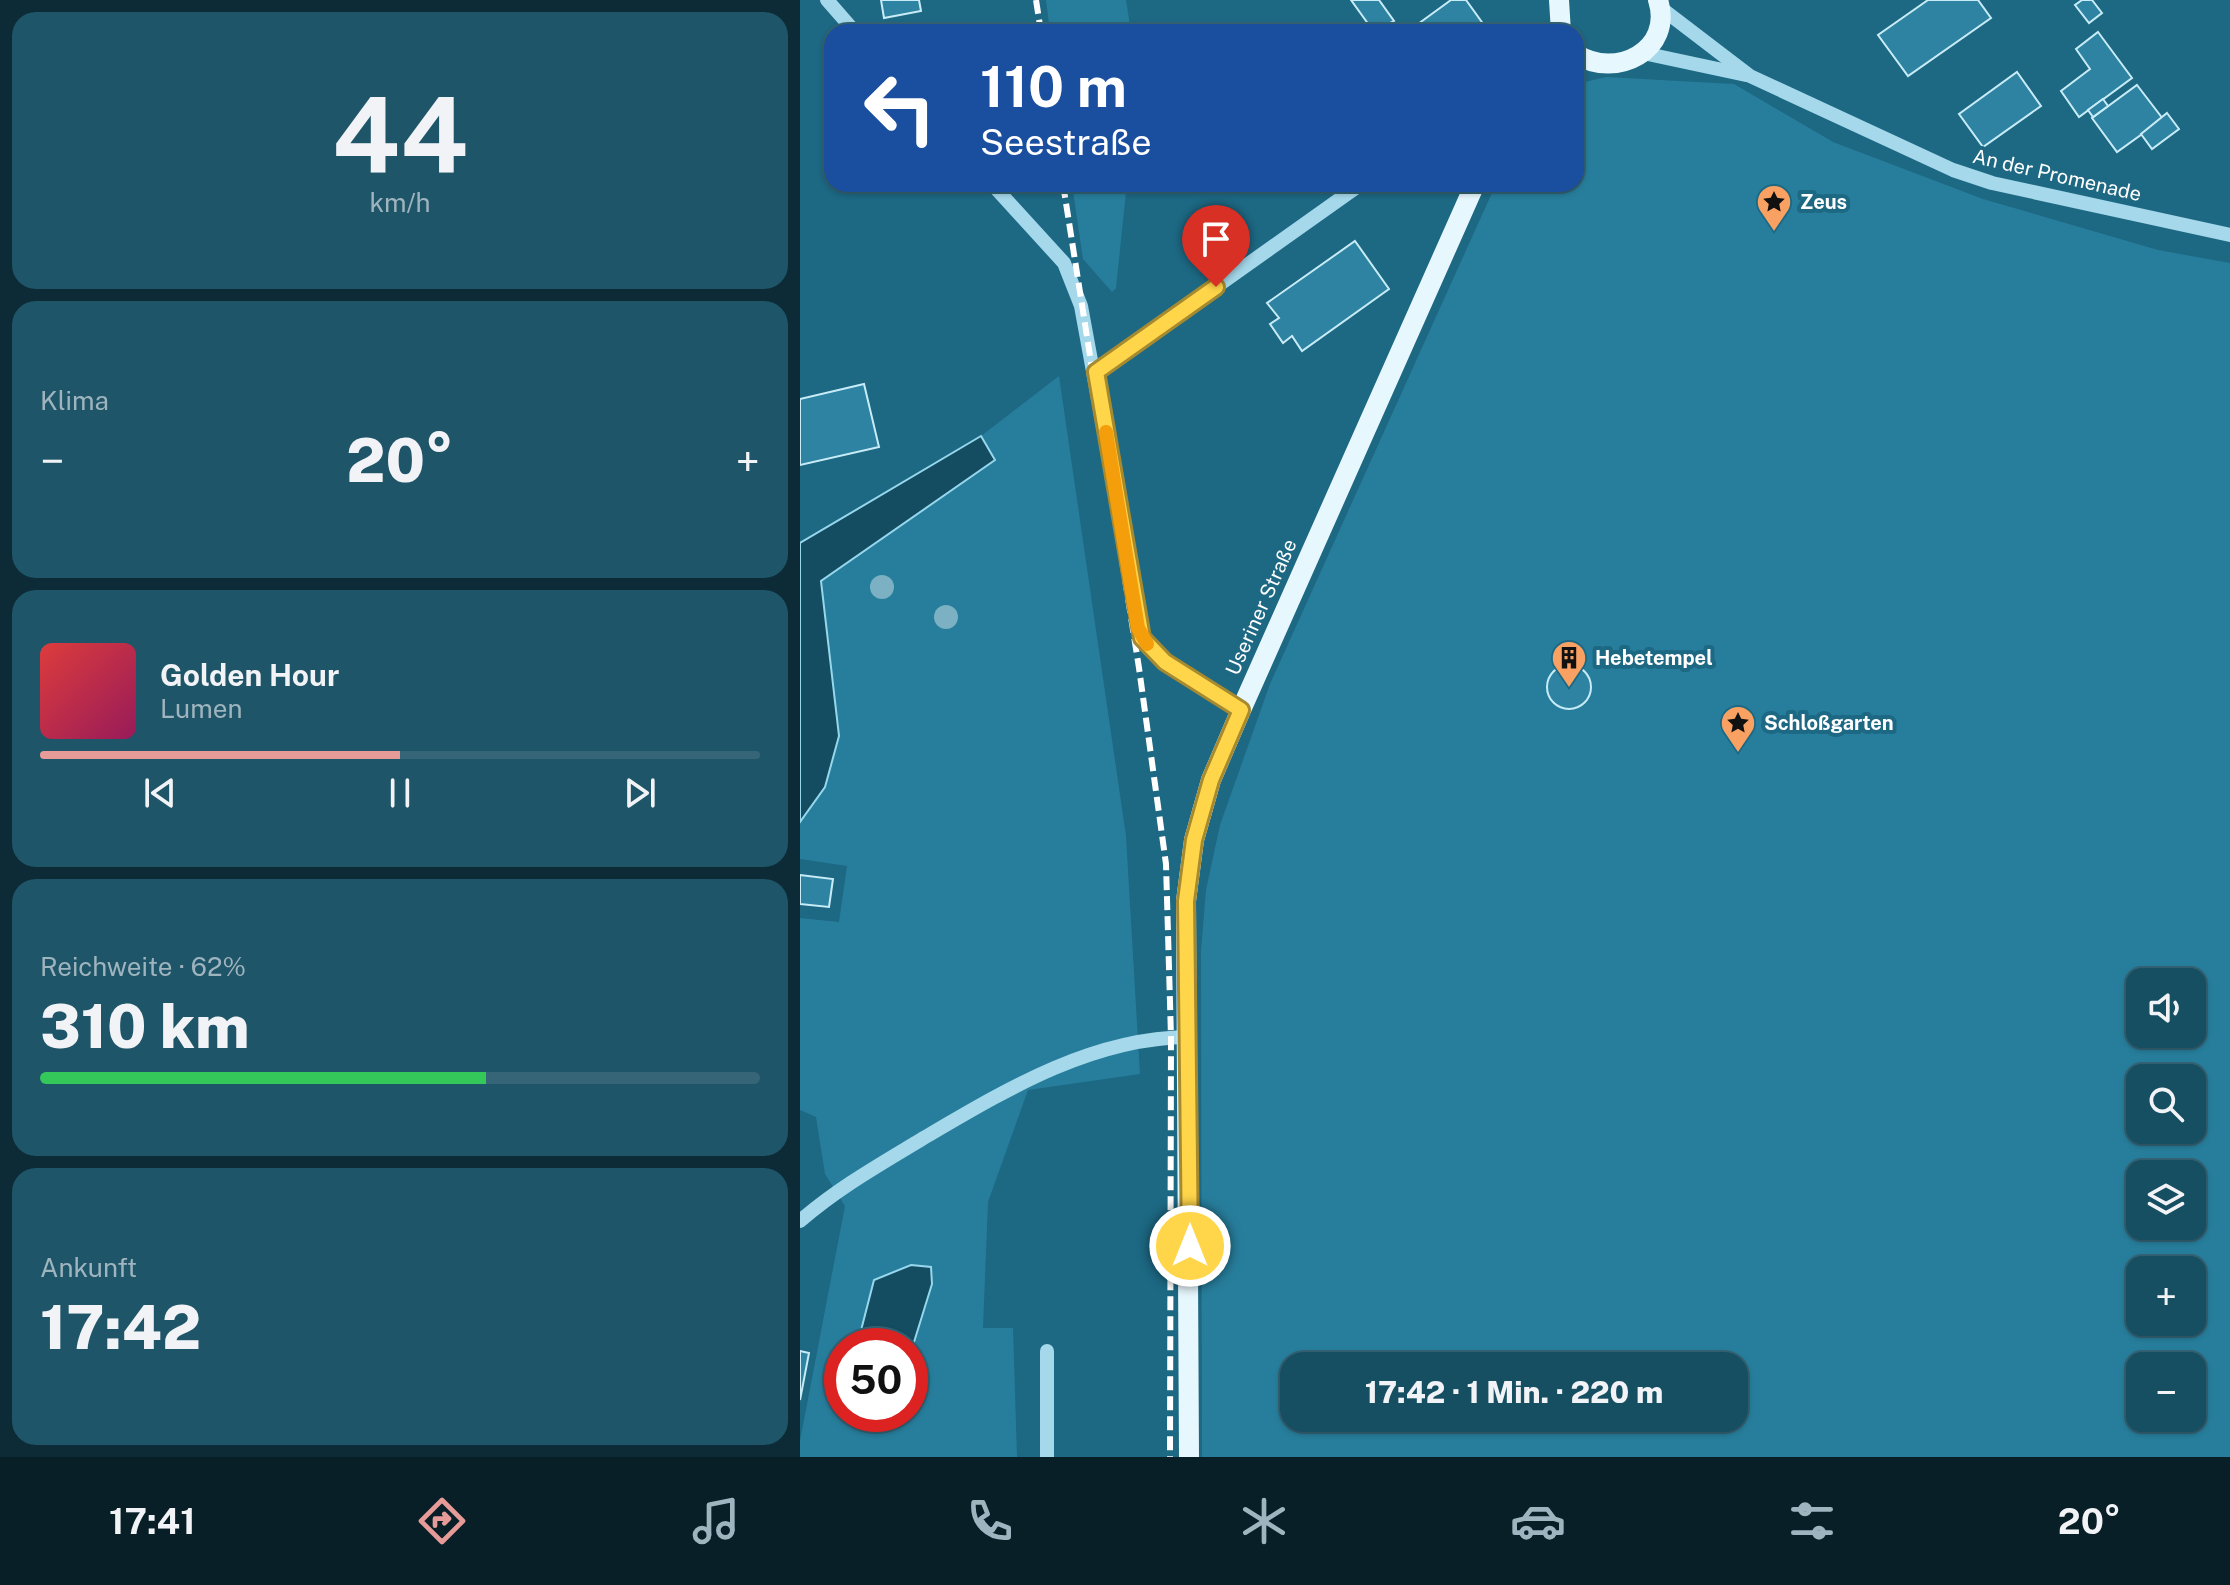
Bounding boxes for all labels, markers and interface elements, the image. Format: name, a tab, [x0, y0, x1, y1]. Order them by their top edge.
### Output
text: 110 m	[980, 54, 1127, 120]
icon: left	[848, 56, 952, 160]
text: 44	[332, 74, 468, 196]
text: Seestraße	[980, 121, 1152, 163]
street label: An der Promenade	[1970, 144, 2144, 206]
place icon: Zeus	[1755, 183, 1793, 233]
text: km/h	[369, 187, 431, 218]
place label: Zeus	[1800, 190, 1847, 214]
pin	[1182, 205, 1250, 287]
icon: arrive	[1194, 217, 1238, 261]
text: Klima	[40, 385, 109, 416]
text: 20°	[346, 425, 454, 496]
text: −	[40, 435, 64, 487]
text: +	[736, 435, 760, 487]
street label: Useriner Straße	[1220, 535, 1302, 679]
building icon: Hebetempel	[1550, 639, 1588, 689]
place label: Hebetempel	[1595, 646, 1713, 670]
text: Golden Hour	[160, 657, 339, 693]
text: Lumen	[160, 693, 243, 724]
place icon: Schloßgarten	[1719, 704, 1757, 754]
place label: Schloßgarten	[1764, 711, 1894, 735]
icon: previous	[138, 771, 182, 815]
icon: pause	[378, 771, 422, 815]
icon: next	[618, 771, 662, 815]
text: Reichweite · 62%	[40, 951, 246, 982]
map controls	[2126, 968, 2206, 1432]
button: sound	[2126, 968, 2206, 1048]
text: 310 km	[40, 991, 250, 1062]
button: search	[2126, 1064, 2206, 1144]
button: layers	[2126, 1160, 2206, 1240]
position arrow	[1148, 1204, 1232, 1288]
text: Ankunft	[40, 1252, 137, 1283]
button: +	[2126, 1256, 2206, 1336]
text: 17:42	[40, 1292, 201, 1363]
speed limit sign: 50	[824, 1328, 928, 1432]
button: −	[2126, 1352, 2206, 1432]
text: 17:42 · 1 Min. · 220 m	[1365, 1374, 1663, 1410]
icon: directions	[414, 1493, 470, 1549]
icon: music	[688, 1493, 744, 1549]
icon: phone	[962, 1493, 1018, 1549]
icon: climate	[1236, 1493, 1292, 1549]
icon: car	[1510, 1493, 1566, 1549]
icon: filters	[1784, 1493, 1840, 1549]
text: 17:41	[109, 1500, 196, 1542]
text: 20°	[2058, 1500, 2121, 1542]

